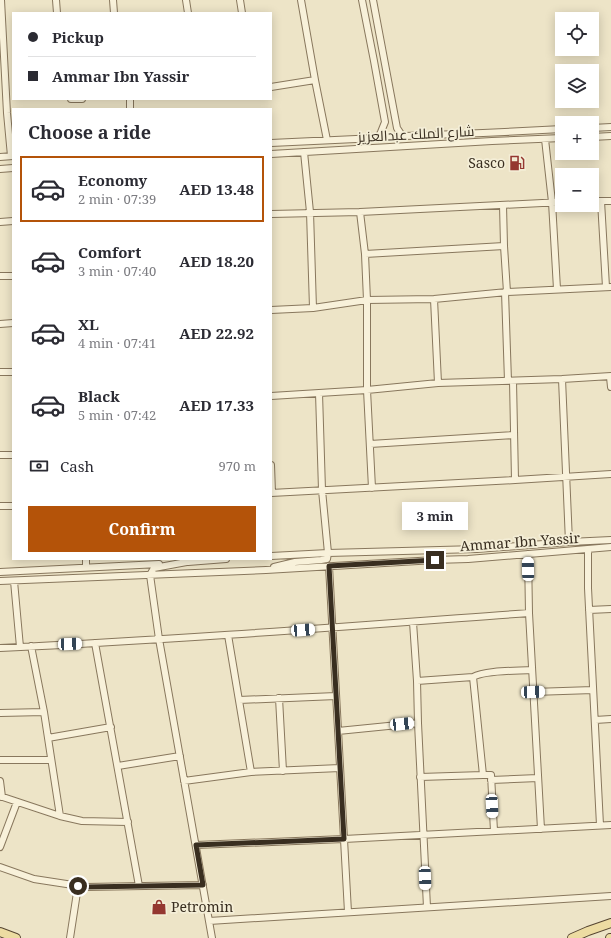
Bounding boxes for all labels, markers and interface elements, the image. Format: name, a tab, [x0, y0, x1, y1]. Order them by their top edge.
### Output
map controls	[555, 12, 599, 212]
button: locate	[555, 12, 599, 56]
text: Pickup	[52, 27, 104, 47]
button: layers	[555, 64, 599, 108]
text: Ammar Ibn Yassir	[52, 66, 189, 86]
button: +	[555, 116, 599, 160]
text: Choose a ride	[28, 120, 151, 144]
street label: شارع الملك عبدالعزيز	[356, 121, 475, 146]
place label: Sasco	[468, 153, 505, 172]
fuel station icon: Sasco	[508, 154, 526, 172]
button: −	[555, 168, 599, 212]
text: Economy	[78, 170, 147, 190]
icon: car	[30, 171, 66, 207]
text: AED 13.48	[179, 179, 254, 199]
text: 2 min · 07:39	[78, 190, 156, 208]
text: Comfort	[78, 242, 141, 262]
icon: car	[30, 243, 66, 279]
text: AED 18.20	[179, 251, 254, 271]
text: 3 min · 07:40	[78, 262, 156, 280]
text: XL	[78, 314, 99, 334]
icon: car	[30, 315, 66, 351]
text: AED 22.92	[179, 323, 254, 343]
text: 4 min · 07:41	[78, 334, 156, 352]
text: Black	[78, 386, 120, 406]
icon: car	[30, 387, 66, 423]
text: AED 17.33	[179, 395, 254, 415]
text: 5 min · 07:42	[78, 406, 156, 424]
icon: cash	[28, 455, 50, 477]
text: Cash	[60, 456, 94, 476]
text: 970 m	[219, 457, 256, 475]
callout: 3 min	[402, 502, 468, 530]
button: Confirm	[28, 506, 256, 552]
text: 3 min	[417, 507, 453, 525]
street label: Ammar Ibn Yassir	[459, 528, 581, 555]
route end	[426, 551, 444, 569]
car	[522, 557, 534, 581]
car	[291, 623, 315, 637]
car	[58, 638, 82, 650]
car	[521, 686, 545, 698]
car	[389, 717, 415, 731]
car	[485, 794, 499, 818]
car	[419, 866, 431, 890]
route start	[69, 877, 87, 895]
place label: Petromin	[171, 897, 233, 916]
shop icon: Petromin	[150, 898, 168, 916]

